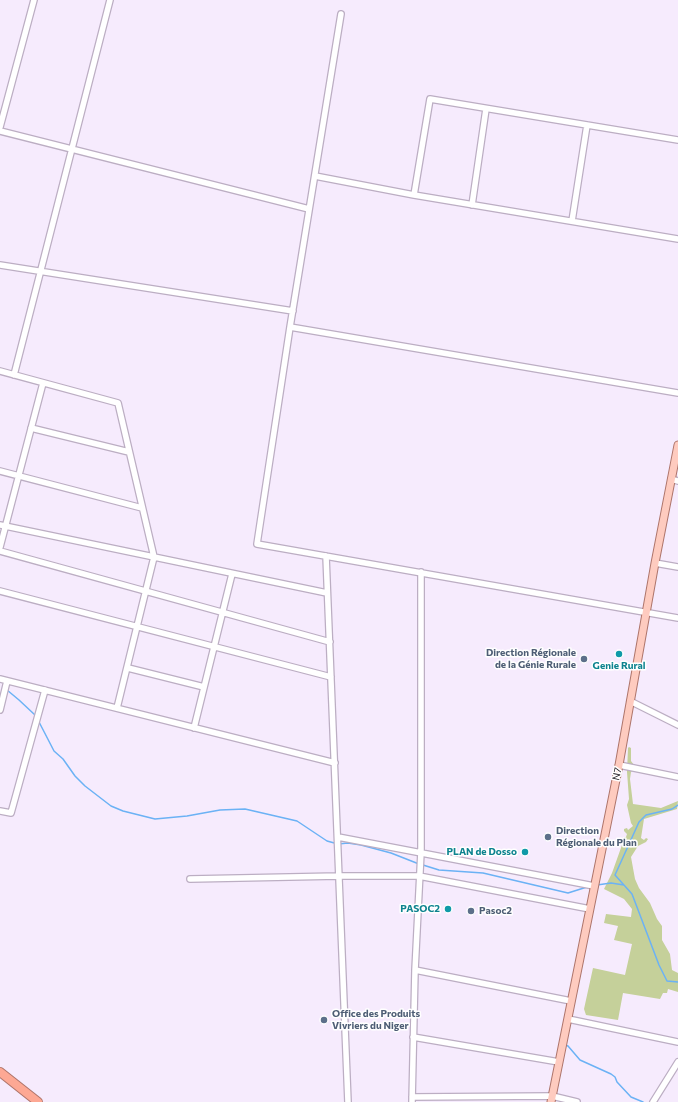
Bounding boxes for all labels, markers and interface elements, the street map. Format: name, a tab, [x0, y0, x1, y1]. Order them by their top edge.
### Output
place label: Direction Régionale de la Génie Rurale	[486, 647, 576, 670]
marker: Genie Rural	[614, 649, 624, 659]
marker: Direction Régionale de la Génie Rurale	[579, 654, 589, 664]
place label: Genie Rural	[593, 660, 645, 672]
street label: N7	[610, 766, 624, 782]
place label: Direction Régionale du Plan	[556, 825, 637, 848]
marker: Direction Régionale du Plan	[543, 832, 553, 842]
place label: PLAN de Dosso	[447, 846, 517, 858]
marker: PLAN de Dosso	[520, 847, 530, 857]
place label: PASOC2	[400, 903, 440, 915]
marker: PASOC2	[443, 904, 453, 914]
place label: Pasoc2	[479, 905, 512, 917]
marker: Pasoc2	[466, 906, 476, 916]
place label: Office des Produits Vivriers du Niger	[332, 1008, 420, 1032]
marker: Office des Produits Vivriers du Niger	[319, 1015, 329, 1025]

